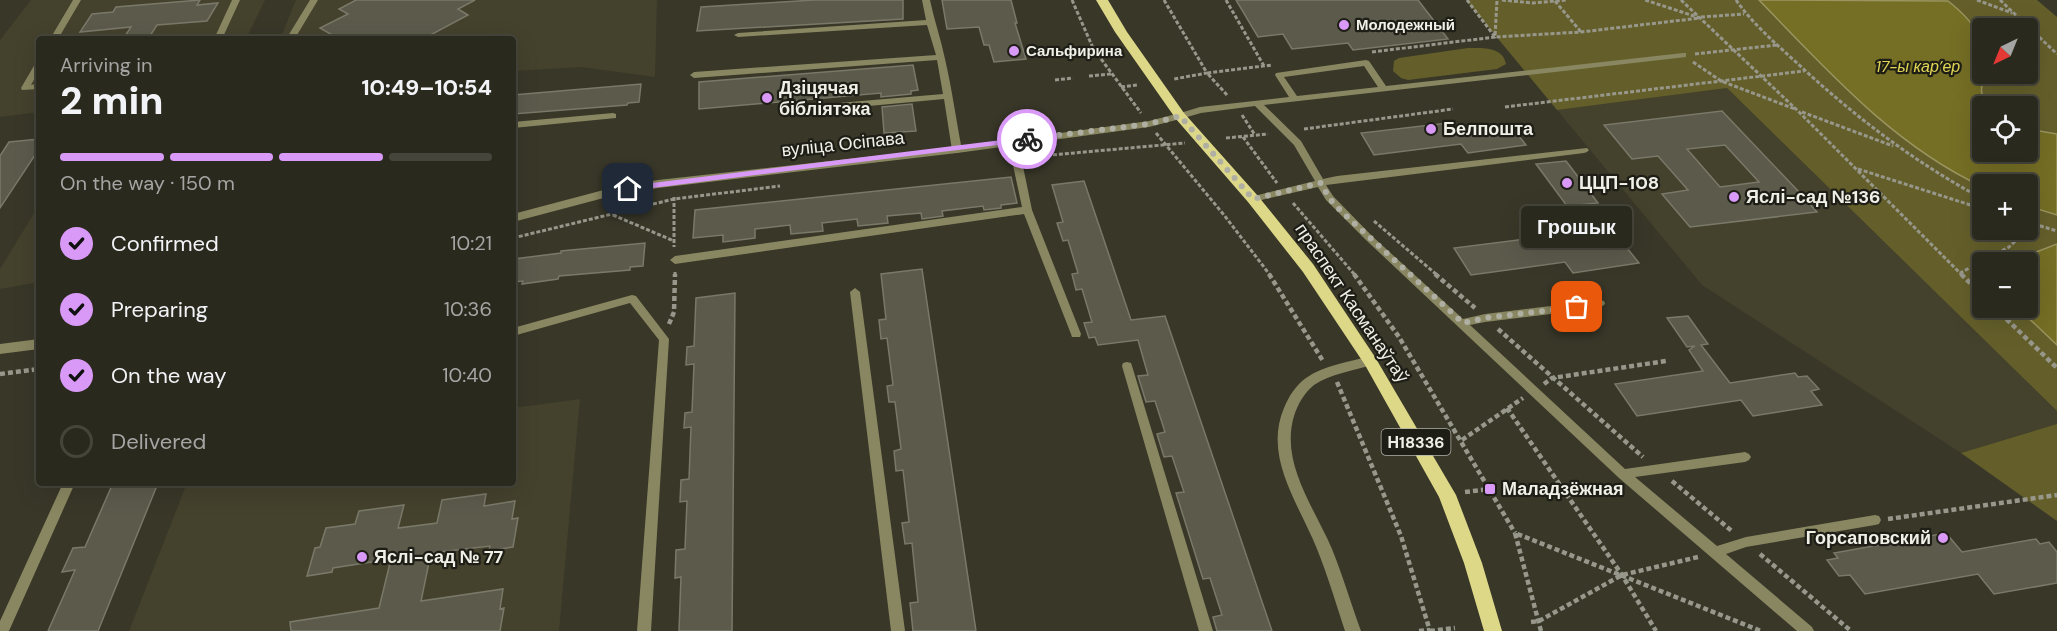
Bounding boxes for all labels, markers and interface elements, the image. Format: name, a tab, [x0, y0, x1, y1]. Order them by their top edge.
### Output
place label: Молодежный	[1356, 15, 1455, 35]
marker: Молодежный	[1337, 18, 1351, 32]
north arrow	[1972, 18, 2038, 84]
map controls	[1972, 18, 2038, 318]
place label: Сальфирина	[1026, 41, 1123, 61]
marker: Сальфирина	[1007, 44, 1021, 58]
text: Arriving in	[60, 52, 152, 78]
water label: 17-ы кар’ер	[1876, 56, 1960, 77]
text: 10:49–10:54	[361, 73, 492, 102]
text: 2 min	[60, 75, 164, 126]
place label: Дзіцячая бібліятэка	[779, 76, 871, 121]
marker: Дзіцячая бібліятэка	[760, 91, 774, 105]
button: locate	[1972, 96, 2038, 162]
courier	[997, 109, 1057, 169]
place label: Белпошта	[1443, 117, 1534, 141]
marker: Белпошта	[1424, 122, 1438, 136]
icon: bike	[1011, 123, 1044, 156]
street label: вуліца Осіпава	[780, 126, 907, 162]
pin	[602, 163, 653, 214]
text: On the way · 150 m	[60, 170, 235, 196]
place label: ЦЦП-108	[1579, 171, 1659, 195]
icon: home	[611, 172, 644, 205]
button: +	[1972, 174, 2038, 240]
marker: ЦЦП-108	[1560, 176, 1574, 190]
place label: Яслі-сад №136	[1746, 185, 1881, 209]
marker: Яслі-сад №136	[1727, 190, 1741, 204]
callout: Грошык	[1522, 205, 1632, 247]
text: Грошык	[1537, 214, 1616, 240]
street label: праспект Касманаўтаў	[1290, 219, 1414, 387]
icon: check	[60, 227, 93, 260]
text: Confirmed	[111, 229, 219, 258]
text: 10:21	[450, 230, 492, 256]
button: −	[1972, 252, 2038, 318]
pin	[1551, 281, 1602, 332]
icon: bag	[1560, 290, 1593, 323]
icon: check	[60, 293, 93, 326]
text: Preparing	[111, 295, 208, 324]
text: 10:36	[444, 296, 492, 322]
icon: check	[60, 359, 93, 392]
text: On the way	[111, 361, 226, 390]
text: 10:40	[442, 362, 492, 388]
text: Delivered	[111, 427, 206, 456]
road number: Н18336	[1382, 429, 1450, 455]
place label: Маладзёжная	[1502, 477, 1623, 501]
marker: Маладзёжная	[1483, 482, 1497, 496]
place label: Горсаповский	[1806, 526, 1931, 550]
marker: Горсаповский	[1936, 531, 1950, 545]
place label: Яслі-сад № 77	[374, 545, 504, 569]
marker: Яслі-сад № 77	[355, 550, 369, 564]

